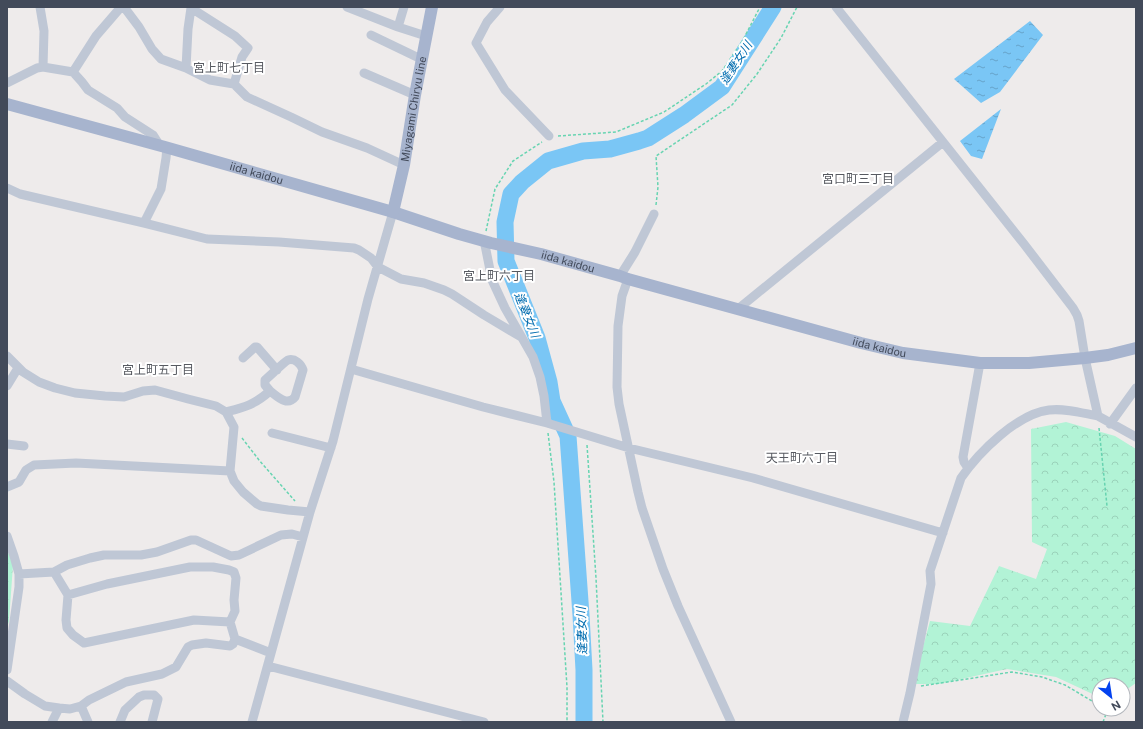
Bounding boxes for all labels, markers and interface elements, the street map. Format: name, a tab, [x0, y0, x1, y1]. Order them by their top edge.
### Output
water label: 逢妻女川	[717, 37, 756, 87]
street label: Miyagami Chiryu line	[399, 55, 428, 163]
district label: 宮上町七丁目	[193, 61, 265, 75]
street label: iida kaidou	[229, 160, 285, 186]
district label: 宮口町三丁目	[822, 172, 894, 186]
street label: iida kaidou	[540, 248, 596, 275]
district label: 宮上町六丁目	[463, 269, 535, 283]
water label: 逢妻女川	[512, 290, 543, 342]
street label: iida kaidou	[851, 335, 907, 359]
district label: 宮上町五丁目	[122, 363, 194, 377]
district label: 天王町六丁目	[766, 451, 838, 465]
water label: 逢妻女川	[574, 605, 590, 655]
north arrow	[1091, 677, 1131, 717]
text: N	[1109, 698, 1123, 713]

